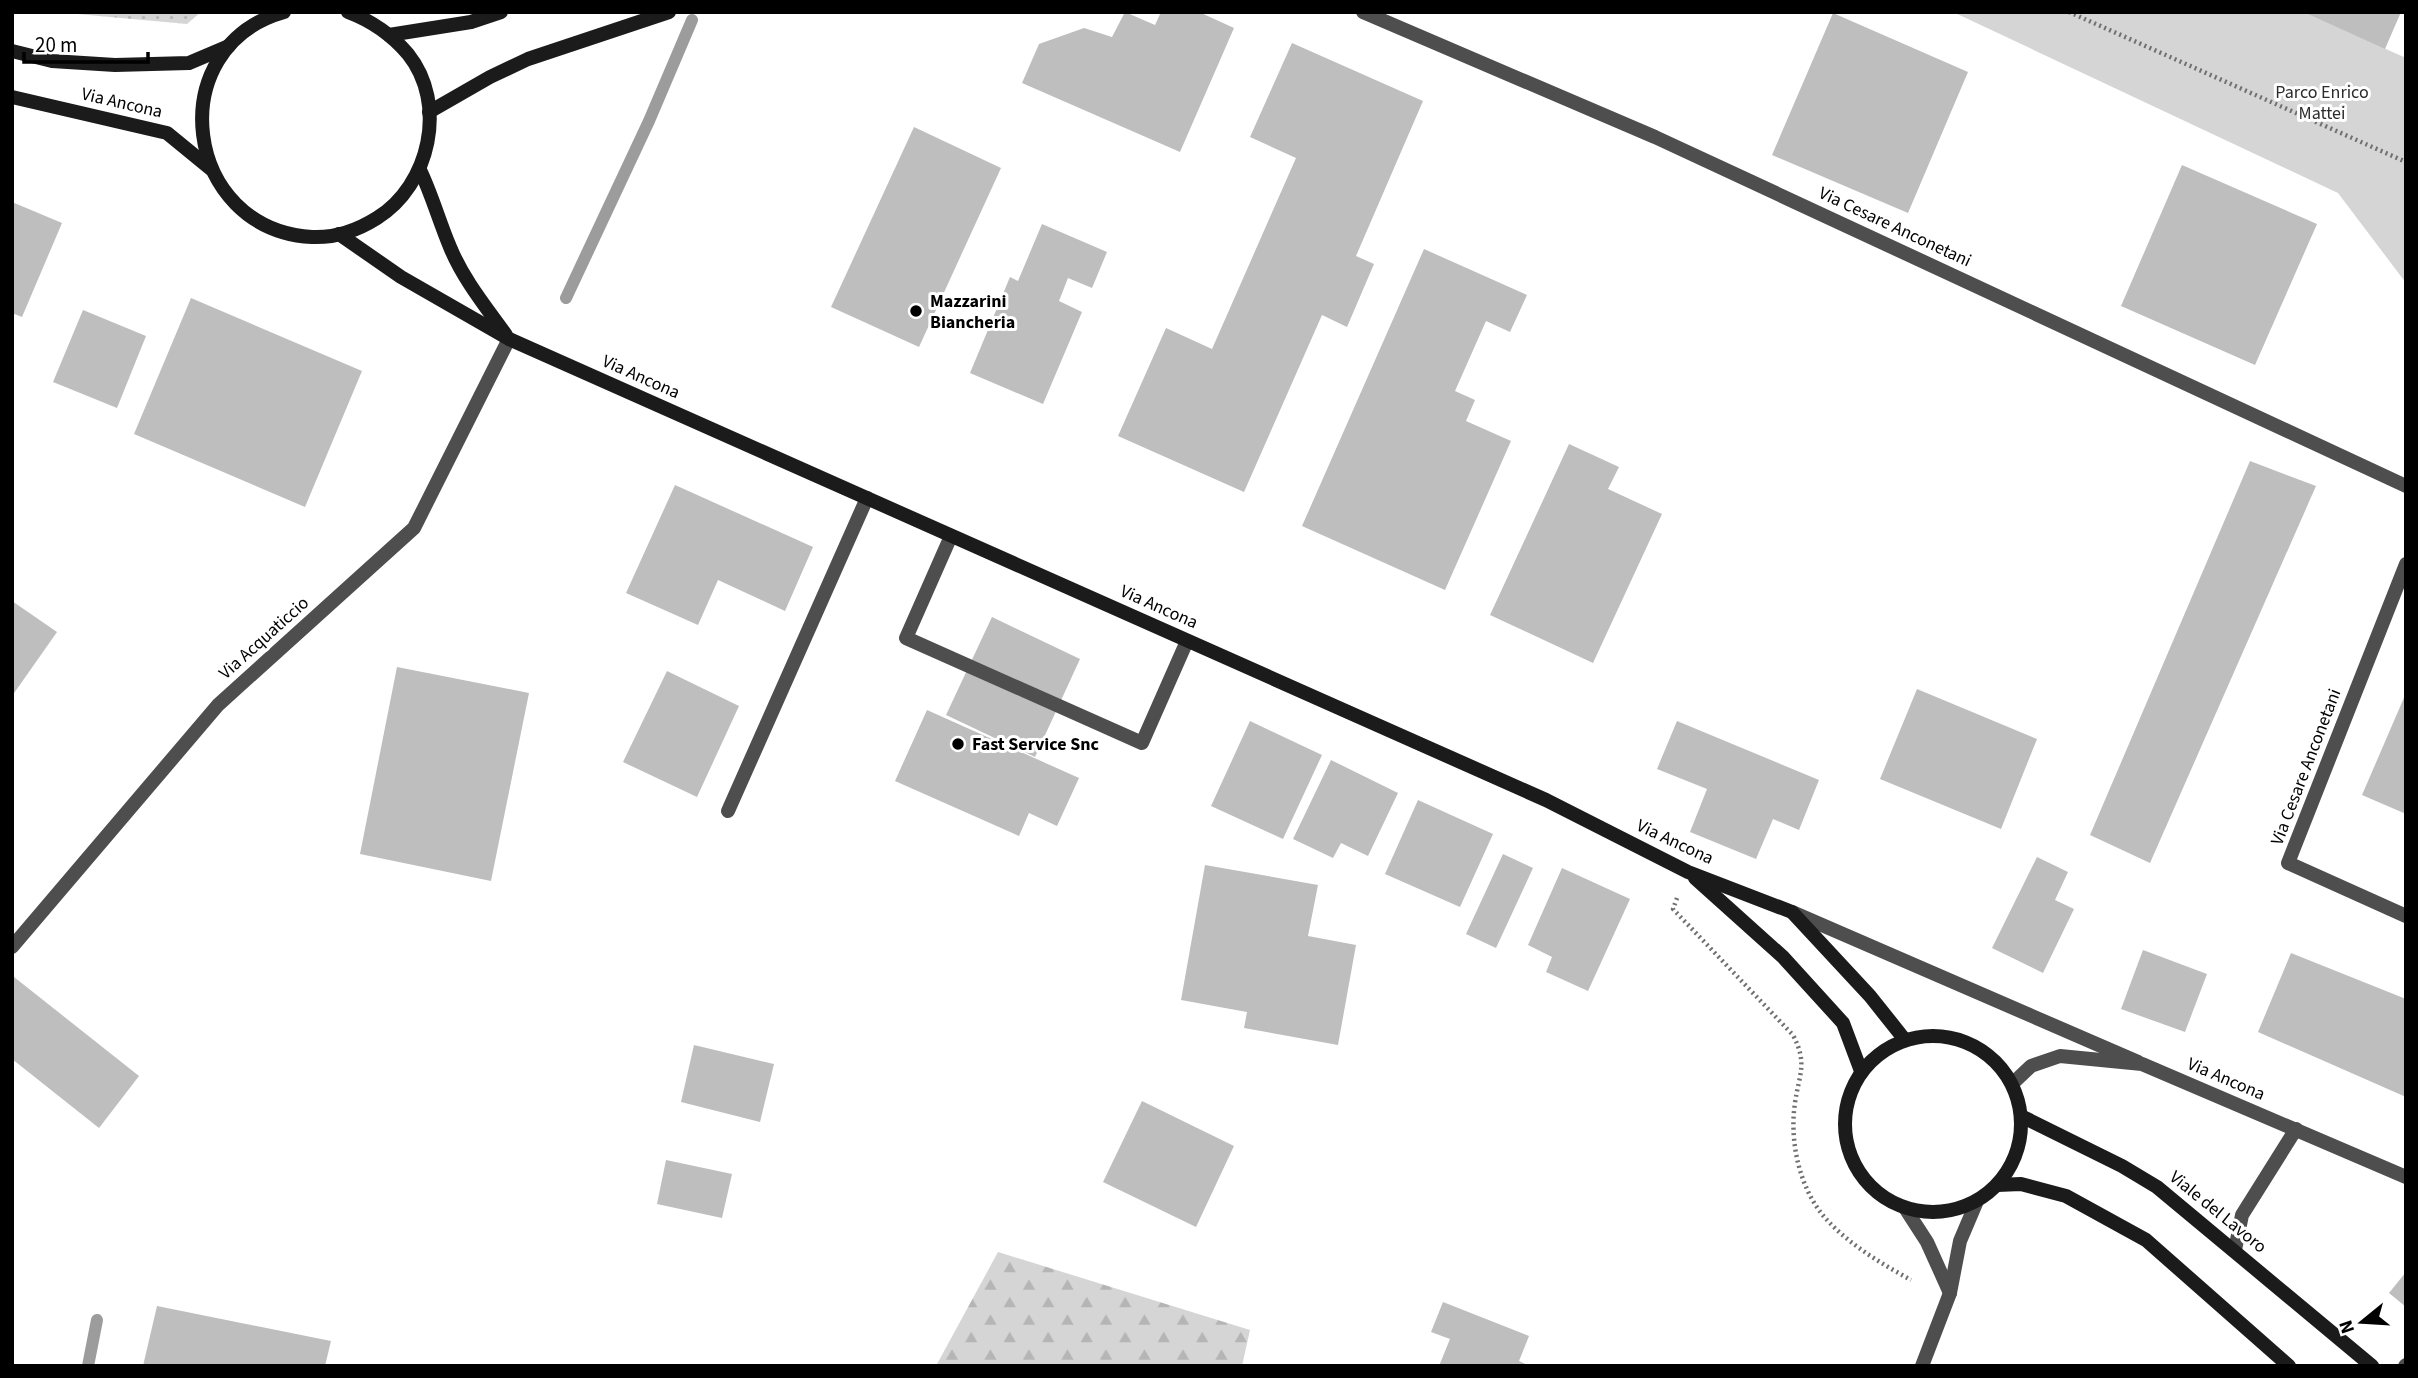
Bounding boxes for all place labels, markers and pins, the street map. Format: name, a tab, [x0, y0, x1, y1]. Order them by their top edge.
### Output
place label: Mazzarini Biancheria	[930, 289, 1015, 335]
marker: Mazzarini Biancheria	[908, 303, 924, 319]
place label: Fast Service Snc	[972, 732, 1099, 757]
marker: Fast Service Snc	[950, 736, 966, 752]

